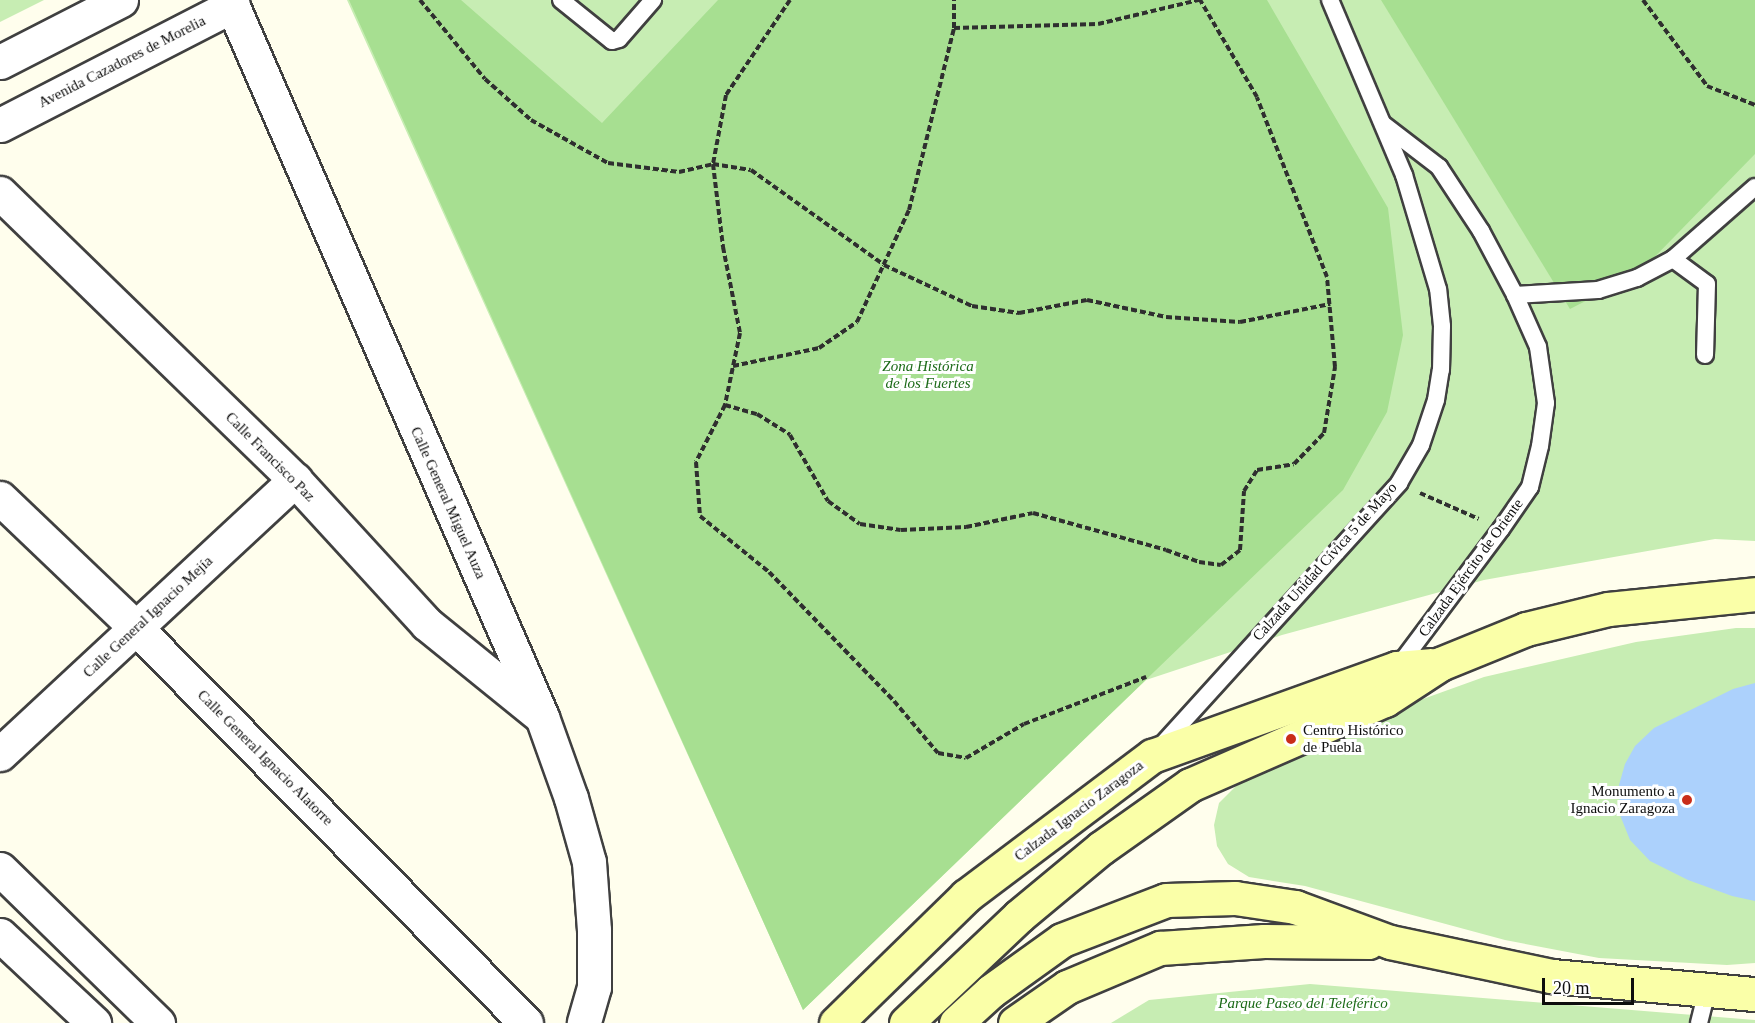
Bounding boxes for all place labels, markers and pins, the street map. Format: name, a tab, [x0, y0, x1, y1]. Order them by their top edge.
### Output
place label: Centro Histórico de Puebla	[1303, 721, 1403, 756]
marker: Centro Histórico de Puebla	[1284, 732, 1298, 746]
place label: Monumento a Ignacio Zaragoza	[1570, 782, 1675, 817]
marker: Monumento a Ignacio Zaragoza	[1680, 793, 1694, 807]

